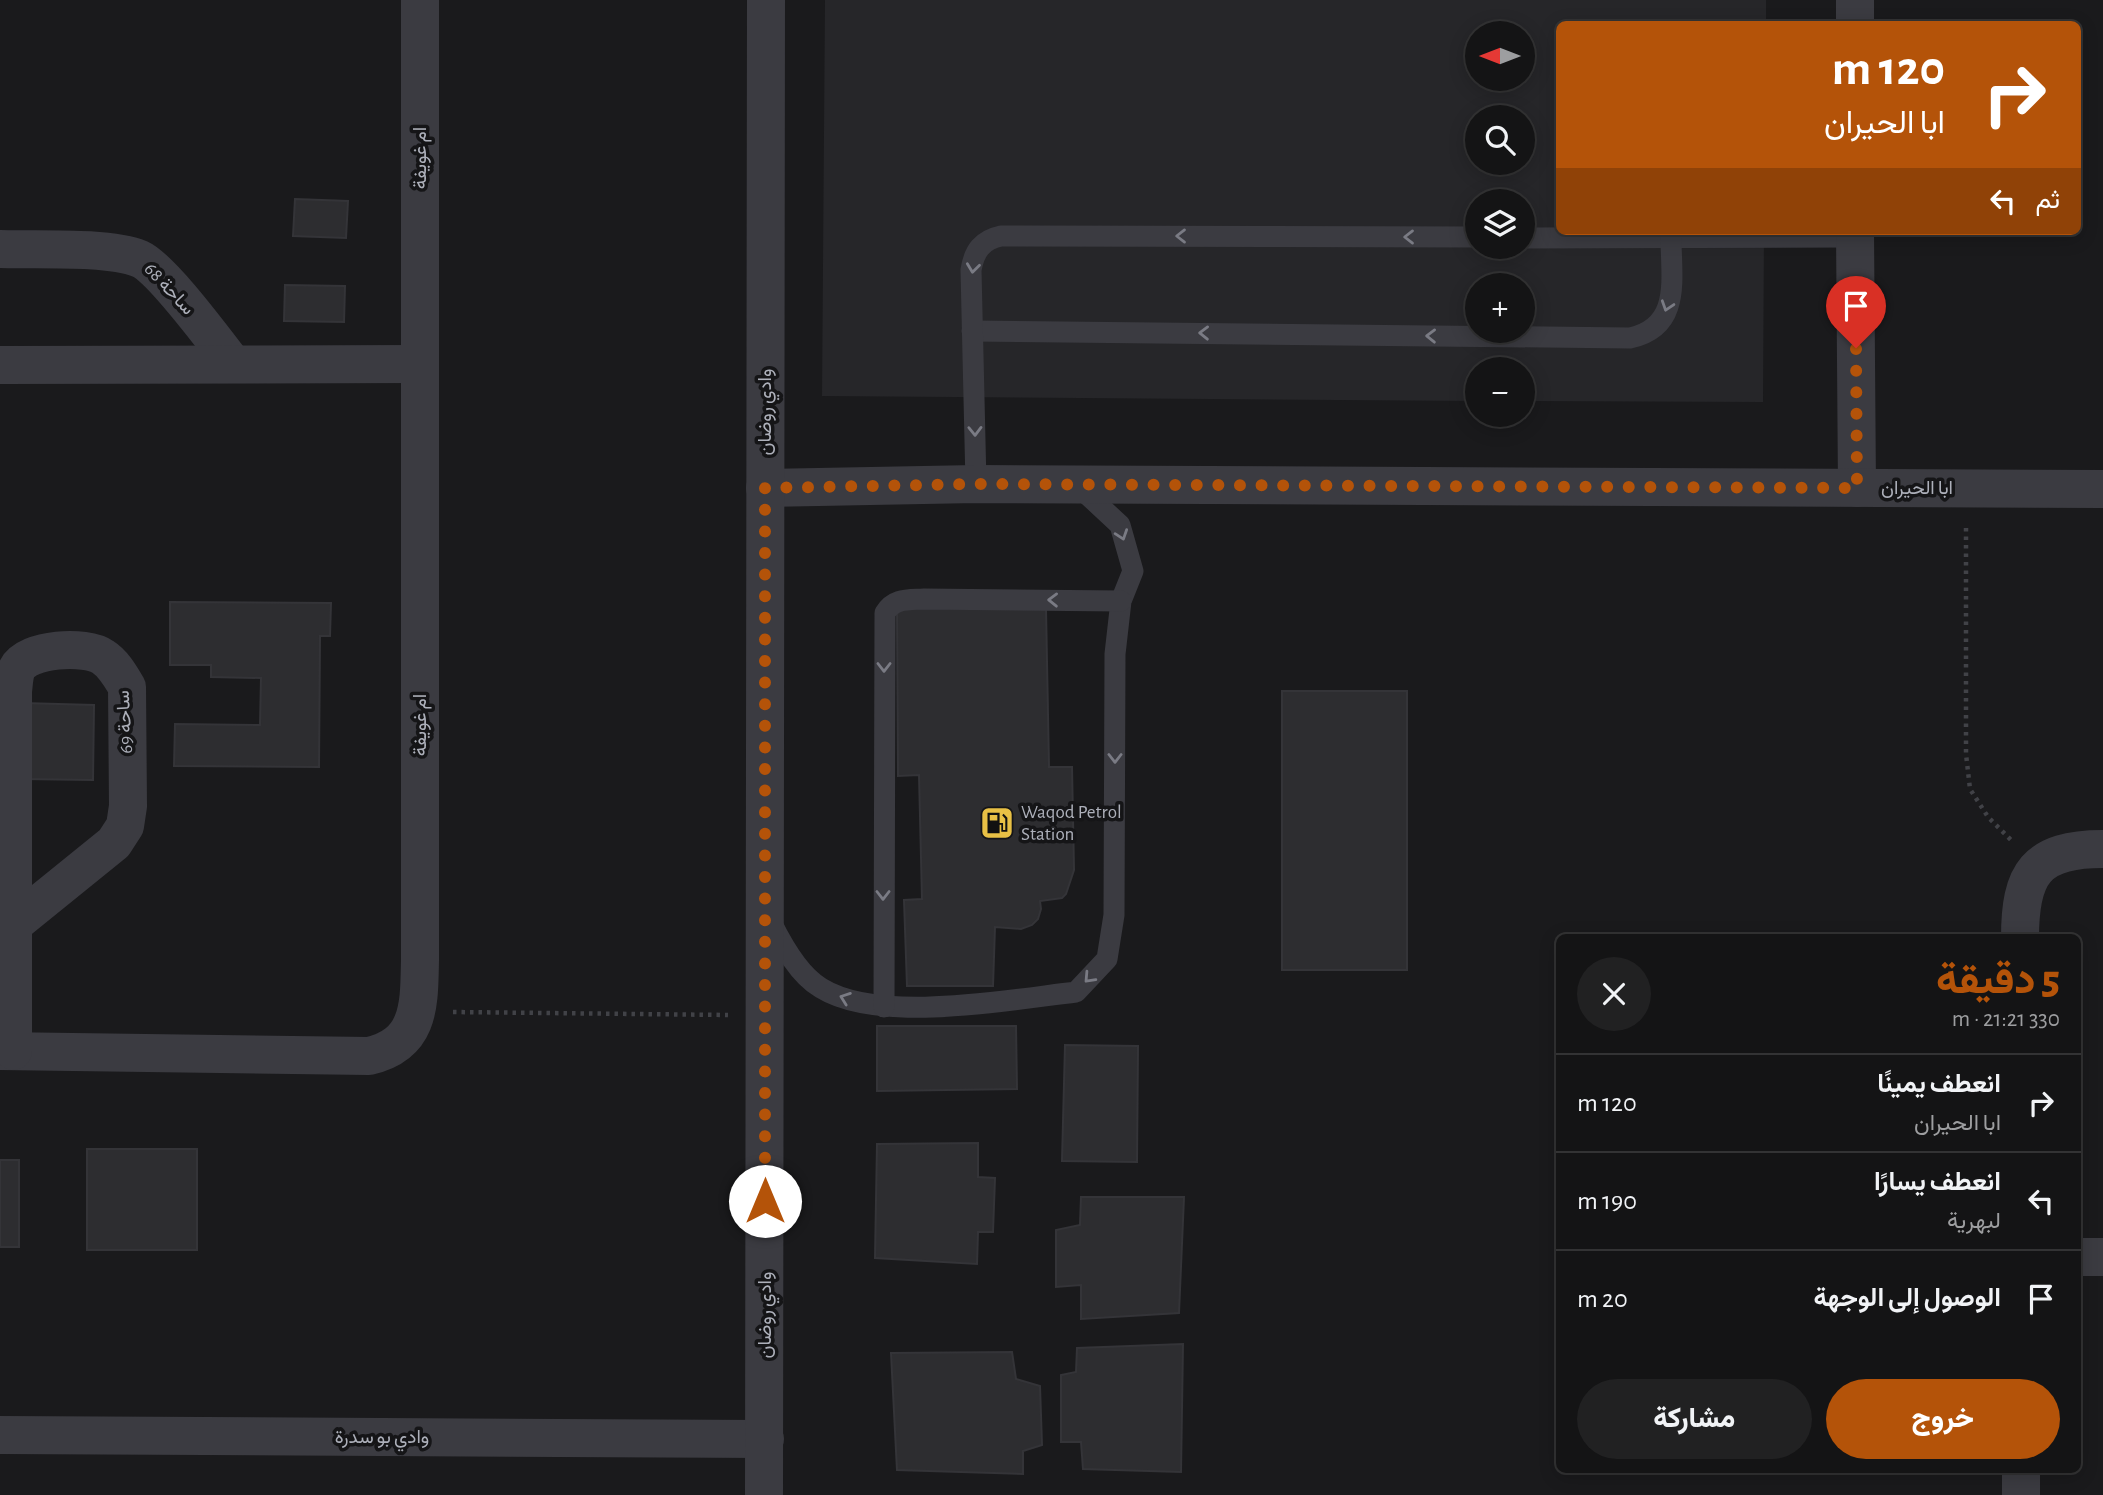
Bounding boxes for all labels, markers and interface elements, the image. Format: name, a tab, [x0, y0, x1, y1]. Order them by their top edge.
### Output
north arrow	[1465, 21, 1535, 91]
map controls	[1465, 21, 1535, 427]
text: 120 m	[1832, 45, 1945, 94]
icon: right	[1969, 49, 2060, 140]
button: search	[1465, 105, 1535, 175]
text: ابا الحيران	[1824, 107, 1945, 139]
street label: ام غويفة	[411, 127, 432, 189]
icon: left	[1984, 182, 2022, 220]
text: ثم	[2036, 187, 2060, 213]
button: layers	[1465, 189, 1535, 259]
one-way arrow	[1176, 228, 1186, 244]
one-way arrow	[1403, 229, 1414, 245]
street label: ساحة 68	[140, 259, 198, 319]
one-way arrow	[965, 262, 980, 274]
button: +	[1465, 273, 1535, 343]
pin	[1826, 276, 1886, 348]
icon: arrive	[1837, 287, 1875, 325]
one-way arrow	[1661, 299, 1676, 311]
one-way arrow	[1198, 325, 1209, 341]
one-way arrow	[1426, 328, 1437, 343]
button: −	[1465, 357, 1535, 427]
street label: وادي روضان	[756, 369, 780, 455]
one-way arrow	[967, 426, 983, 437]
street label: ابا الحيران	[1881, 479, 1953, 499]
one-way arrow	[1114, 528, 1128, 541]
one-way arrow	[1047, 592, 1057, 608]
one-way arrow	[876, 662, 892, 673]
street label: ساحة 69	[114, 690, 136, 754]
street label: ام غويفة	[411, 694, 432, 756]
one-way arrow	[1107, 752, 1122, 763]
place label: Waqod Petrol Station	[1021, 803, 1122, 844]
fuel station icon: Waqod Petrol Station	[978, 804, 1016, 842]
one-way arrow	[876, 889, 891, 900]
button: close	[1577, 957, 1651, 1031]
text: 5 دقيقة	[1936, 959, 2060, 1001]
one-way arrow	[1085, 970, 1098, 983]
one-way arrow	[840, 992, 852, 1006]
text: 330 m · 21:21	[1952, 1008, 2060, 1031]
text: انعطف يمينًا	[1877, 1071, 2001, 1097]
icon: right	[2022, 1084, 2060, 1122]
text: 120 m	[1577, 1090, 1637, 1116]
text: ابا الحيران	[1914, 1112, 2001, 1135]
position arrow	[728, 1164, 802, 1238]
text: انعطف يسارًا	[1874, 1169, 2001, 1195]
icon: left	[2022, 1182, 2060, 1220]
text: 190 m	[1577, 1188, 1637, 1214]
text: لبهرية	[1947, 1210, 2001, 1233]
street label: وادي روضان	[756, 1272, 780, 1358]
icon: arrive	[2022, 1280, 2060, 1318]
text: الوصول إلى الوجهة	[1813, 1285, 2001, 1311]
text: 20 m	[1577, 1286, 1628, 1312]
button: مشاركة	[1577, 1379, 1812, 1459]
button: خروج	[1826, 1379, 2060, 1459]
street label: وادي بو سدرة	[335, 1428, 429, 1452]

